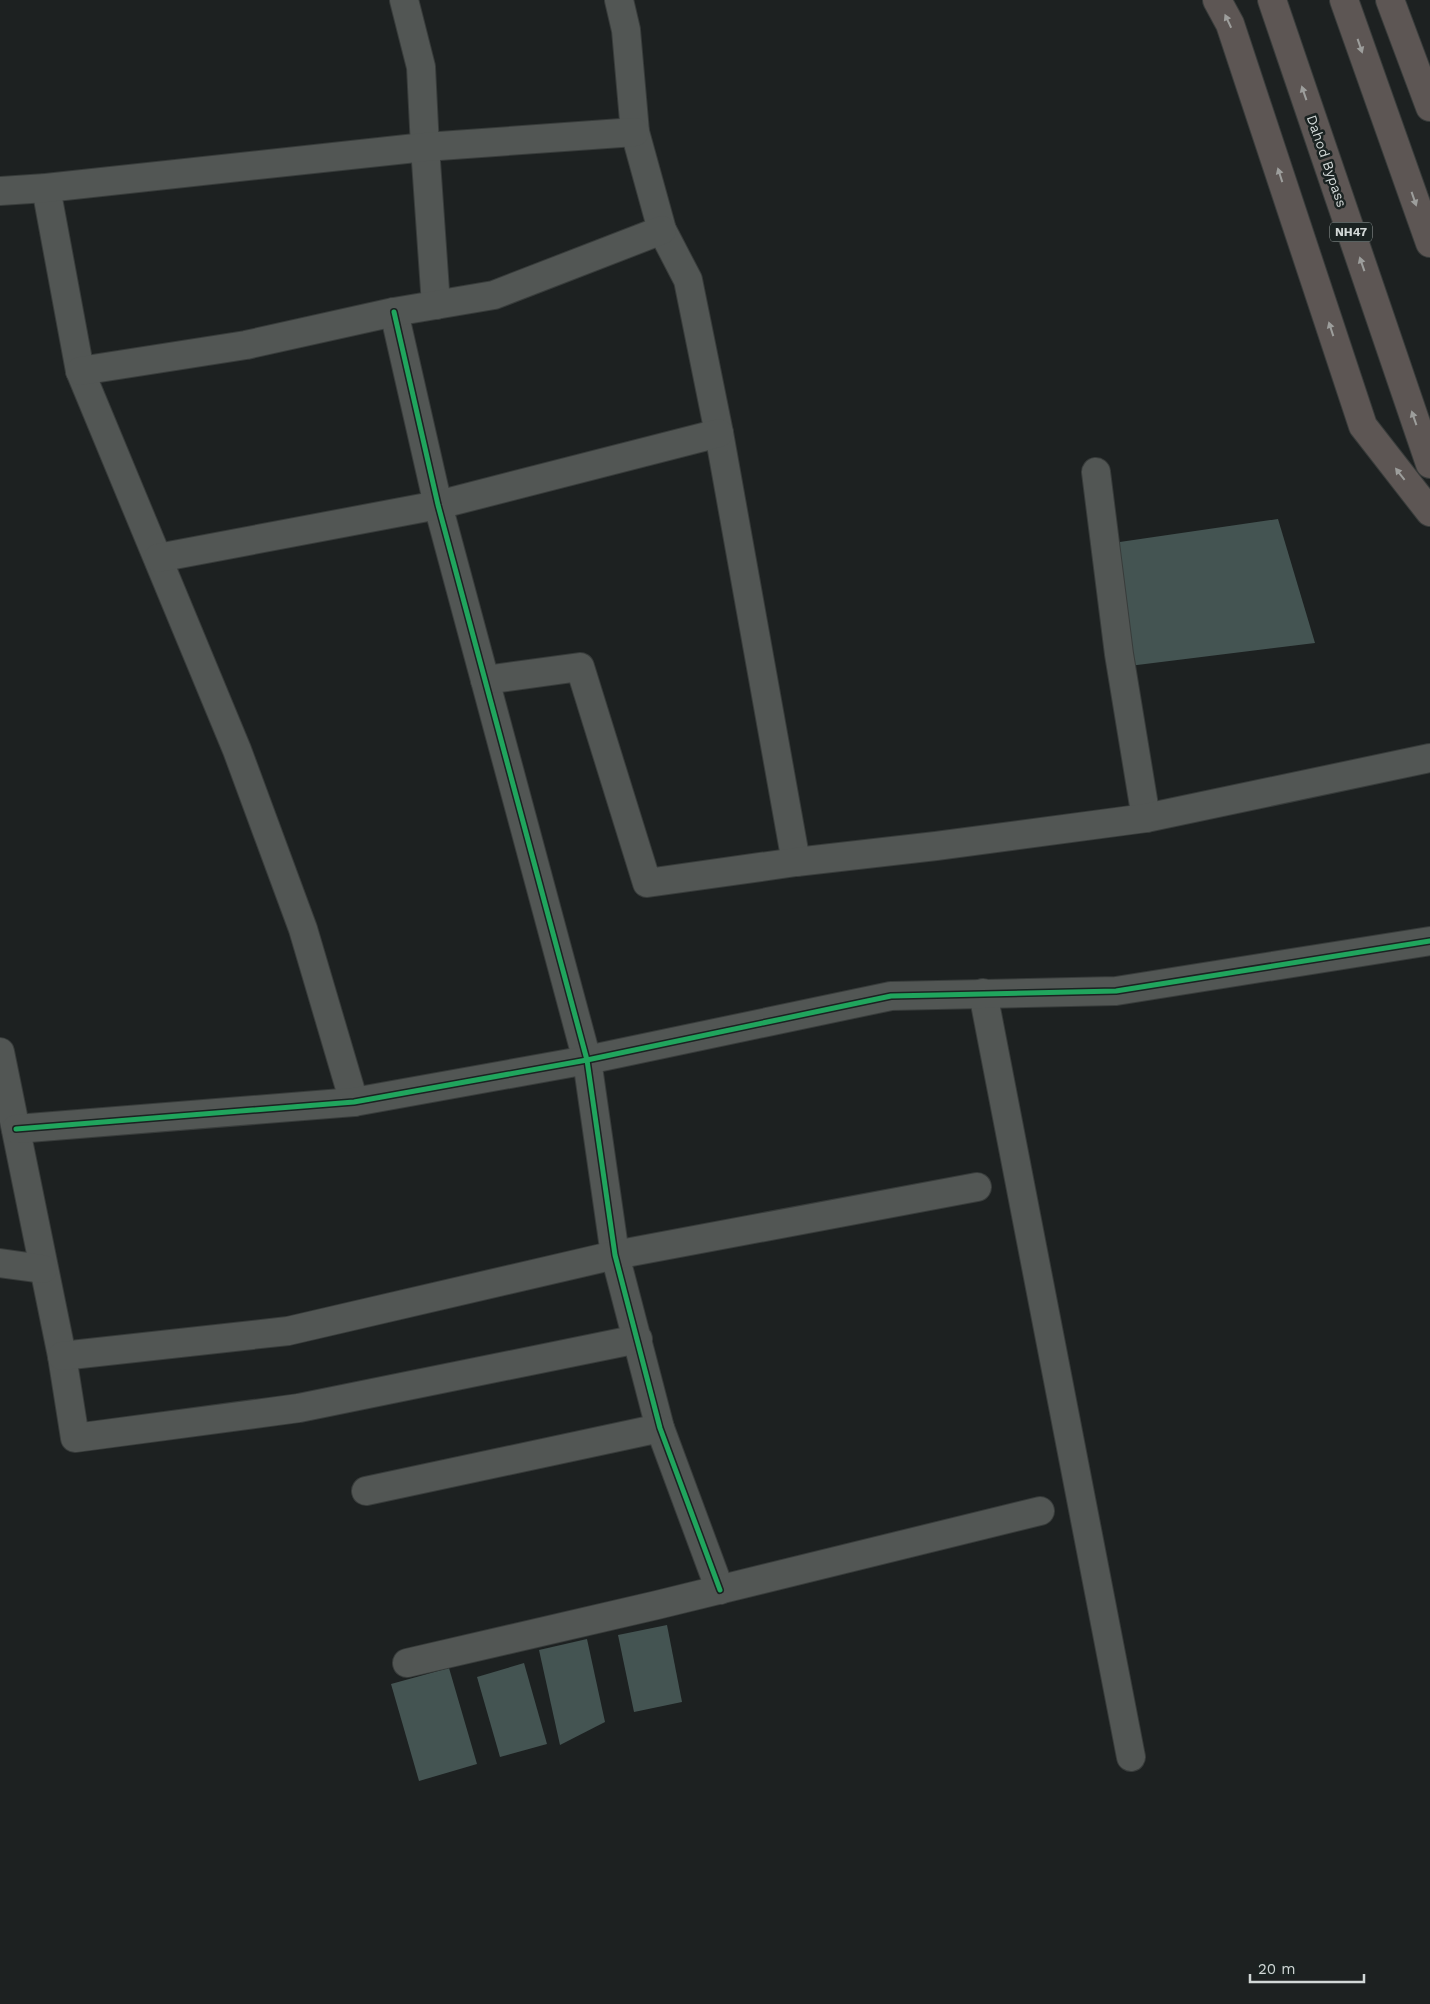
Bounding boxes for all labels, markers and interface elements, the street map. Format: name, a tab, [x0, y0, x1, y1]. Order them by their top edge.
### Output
one-way arrow	[1223, 14, 1231, 28]
one-way arrow	[1357, 39, 1365, 54]
one-way arrow	[1300, 86, 1307, 101]
street label: Dahod Bypass	[1304, 113, 1350, 209]
one-way arrow	[1276, 167, 1283, 182]
one-way arrow	[1411, 192, 1419, 207]
road number: NH47	[1330, 222, 1372, 242]
one-way arrow	[1358, 256, 1365, 271]
one-way arrow	[1327, 321, 1335, 336]
one-way arrow	[1410, 410, 1417, 425]
one-way arrow	[1395, 467, 1405, 481]
scale bar	[1250, 1952, 1364, 1984]
text: 20 m	[1258, 1960, 1296, 1978]

